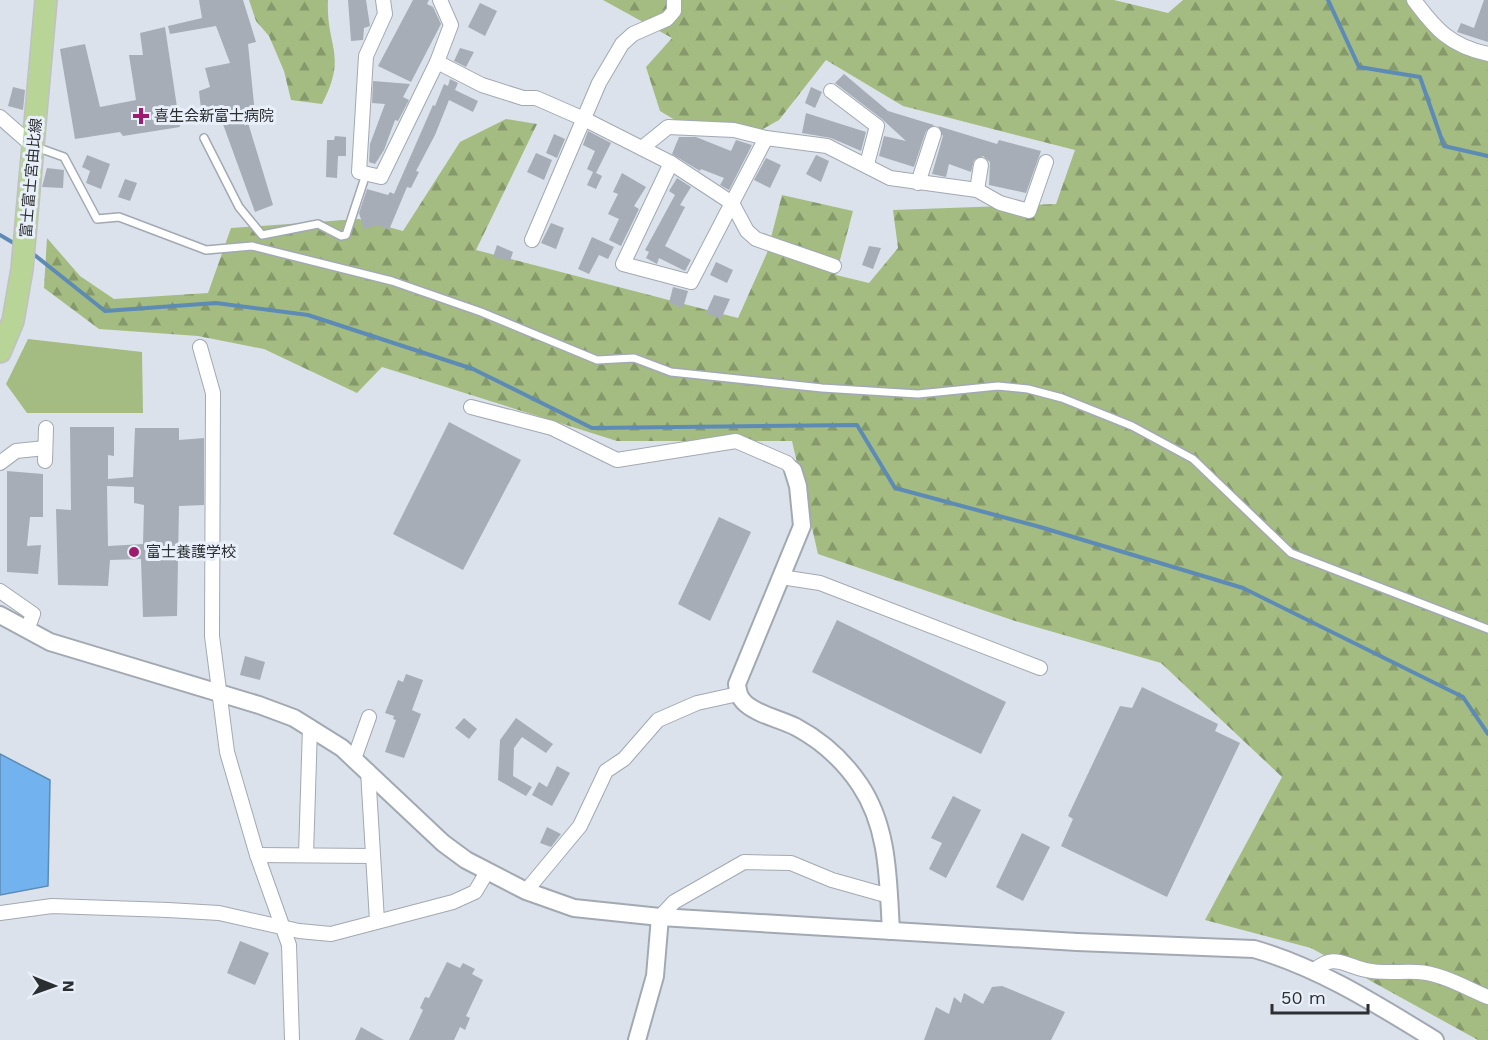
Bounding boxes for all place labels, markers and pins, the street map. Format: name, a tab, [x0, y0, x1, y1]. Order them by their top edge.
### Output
marker: 喜生会新富士病院	[132, 107, 150, 125]
place label: 喜生会新富士病院	[154, 107, 274, 125]
place label: 富士養護学校	[146, 543, 236, 561]
marker: 富士養護学校	[127, 545, 141, 559]

